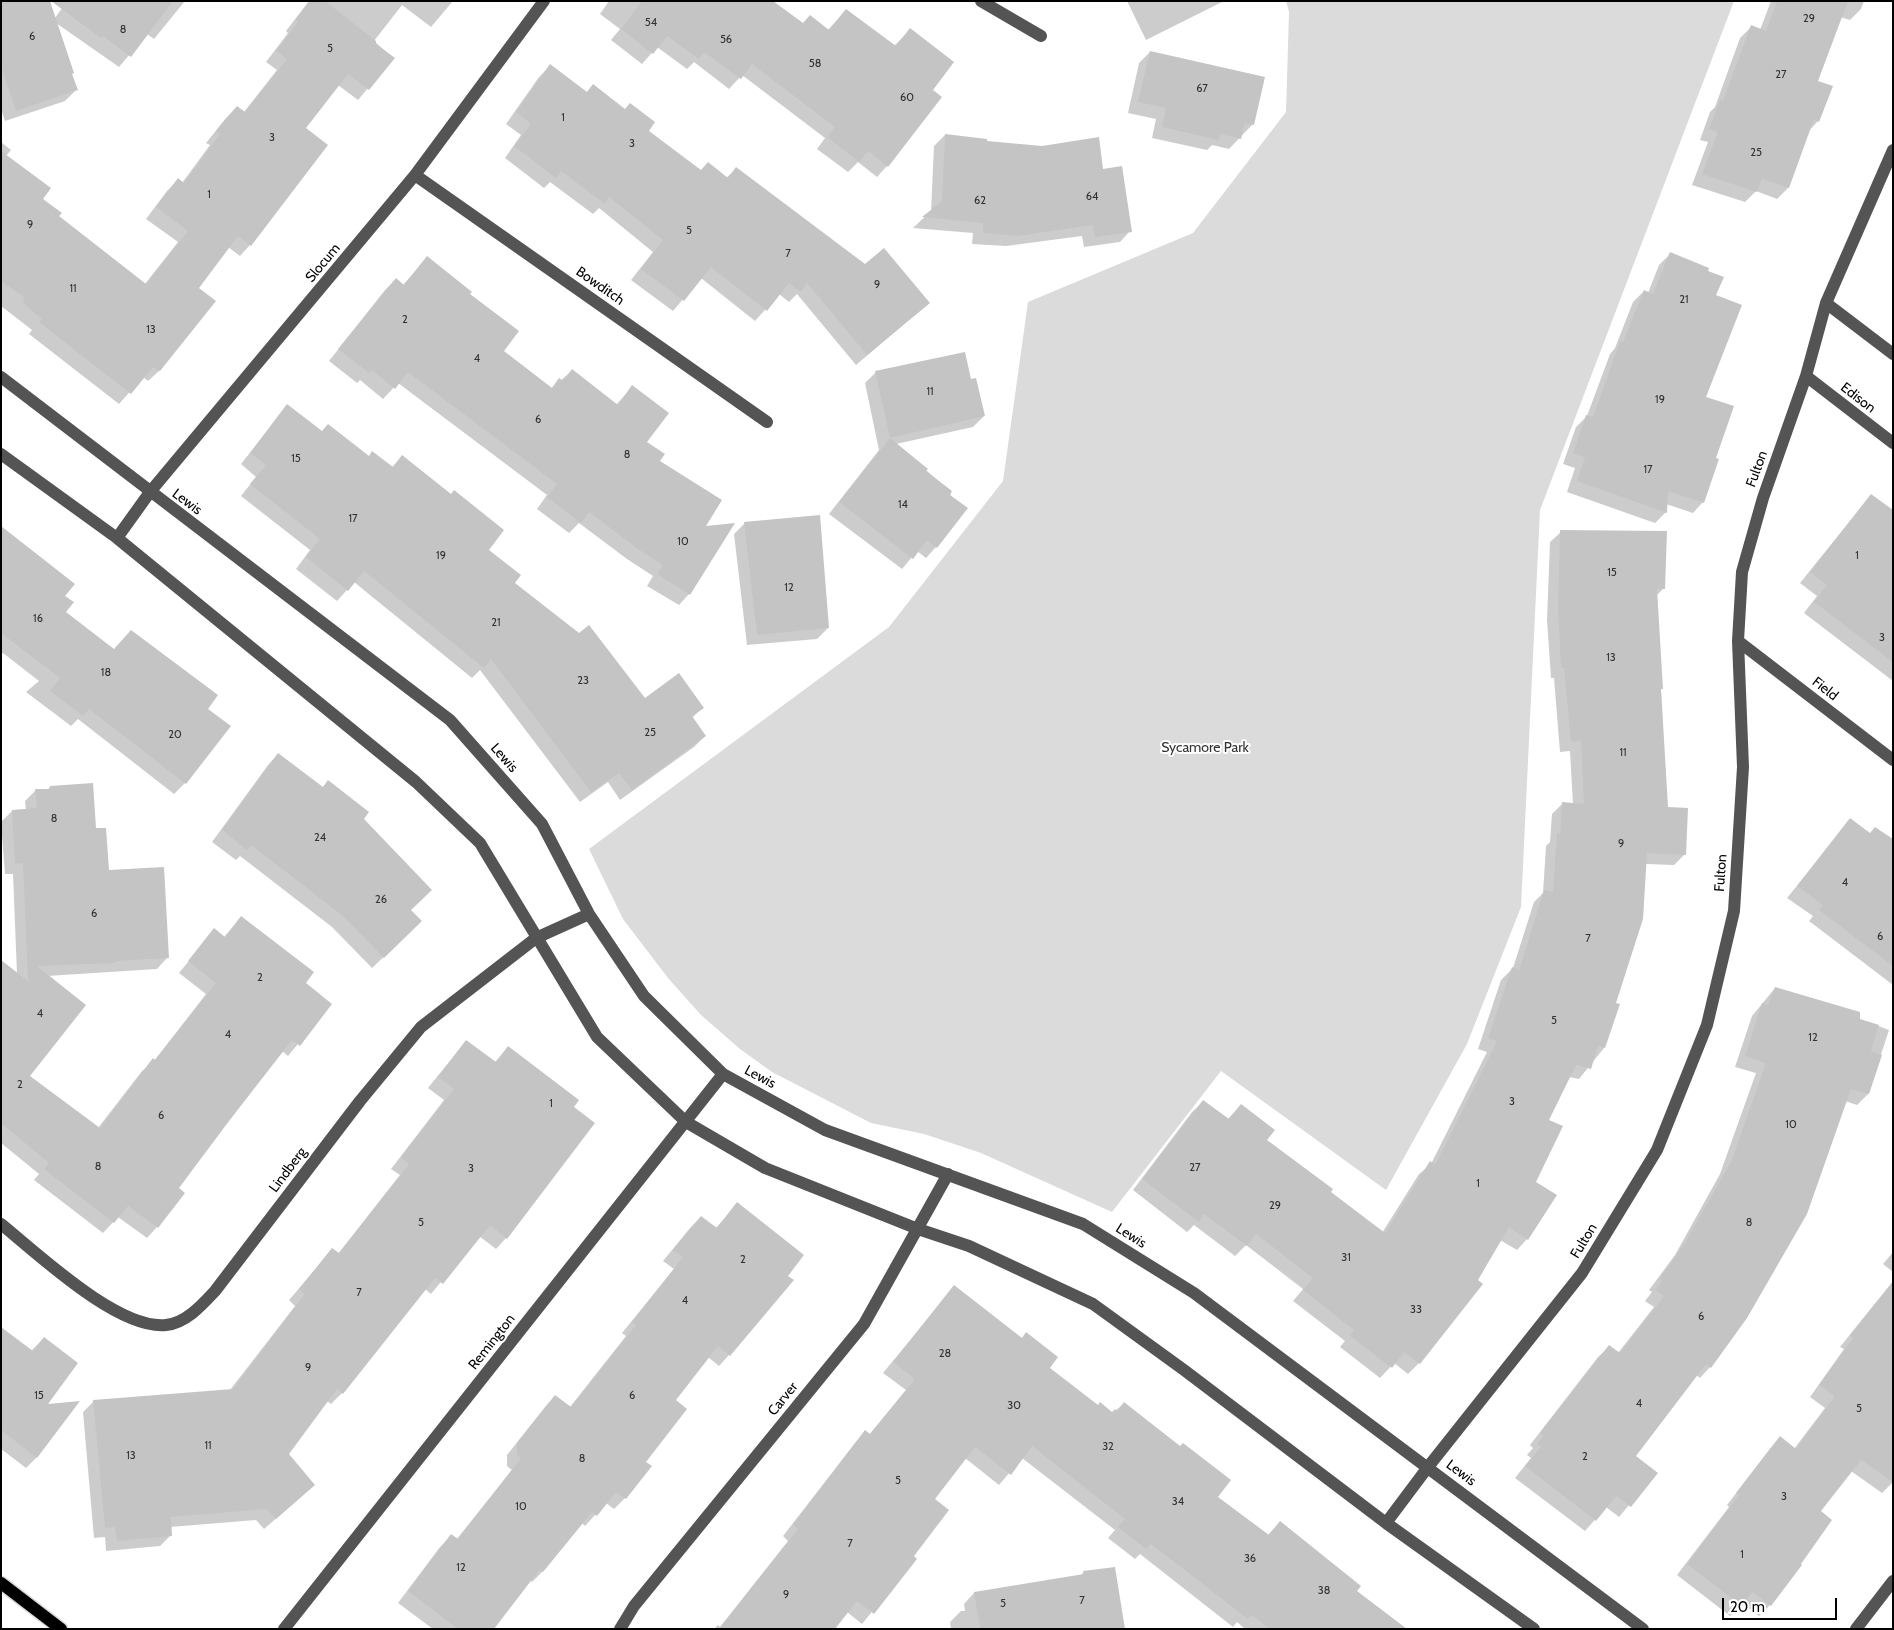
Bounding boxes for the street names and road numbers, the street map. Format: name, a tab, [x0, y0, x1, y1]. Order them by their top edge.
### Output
street label: Slocum	[302, 240, 344, 286]
street label: Bowditch	[572, 263, 628, 309]
street label: Edison	[1837, 379, 1879, 417]
street label: Fulton	[1743, 448, 1771, 490]
street label: Lewis	[169, 485, 205, 519]
street label: Field	[1809, 674, 1841, 704]
street label: Lewis	[487, 740, 521, 776]
street label: Fulton	[1711, 854, 1731, 892]
street label: Lewis	[742, 1062, 778, 1092]
street label: Lindberg	[266, 1144, 310, 1196]
street label: Lewis	[1113, 1220, 1149, 1252]
street label: Fulton	[1567, 1221, 1601, 1261]
street label: Remington	[465, 1311, 519, 1373]
street label: Carver	[764, 1379, 802, 1419]
street label: Lewis	[1443, 1456, 1479, 1490]

